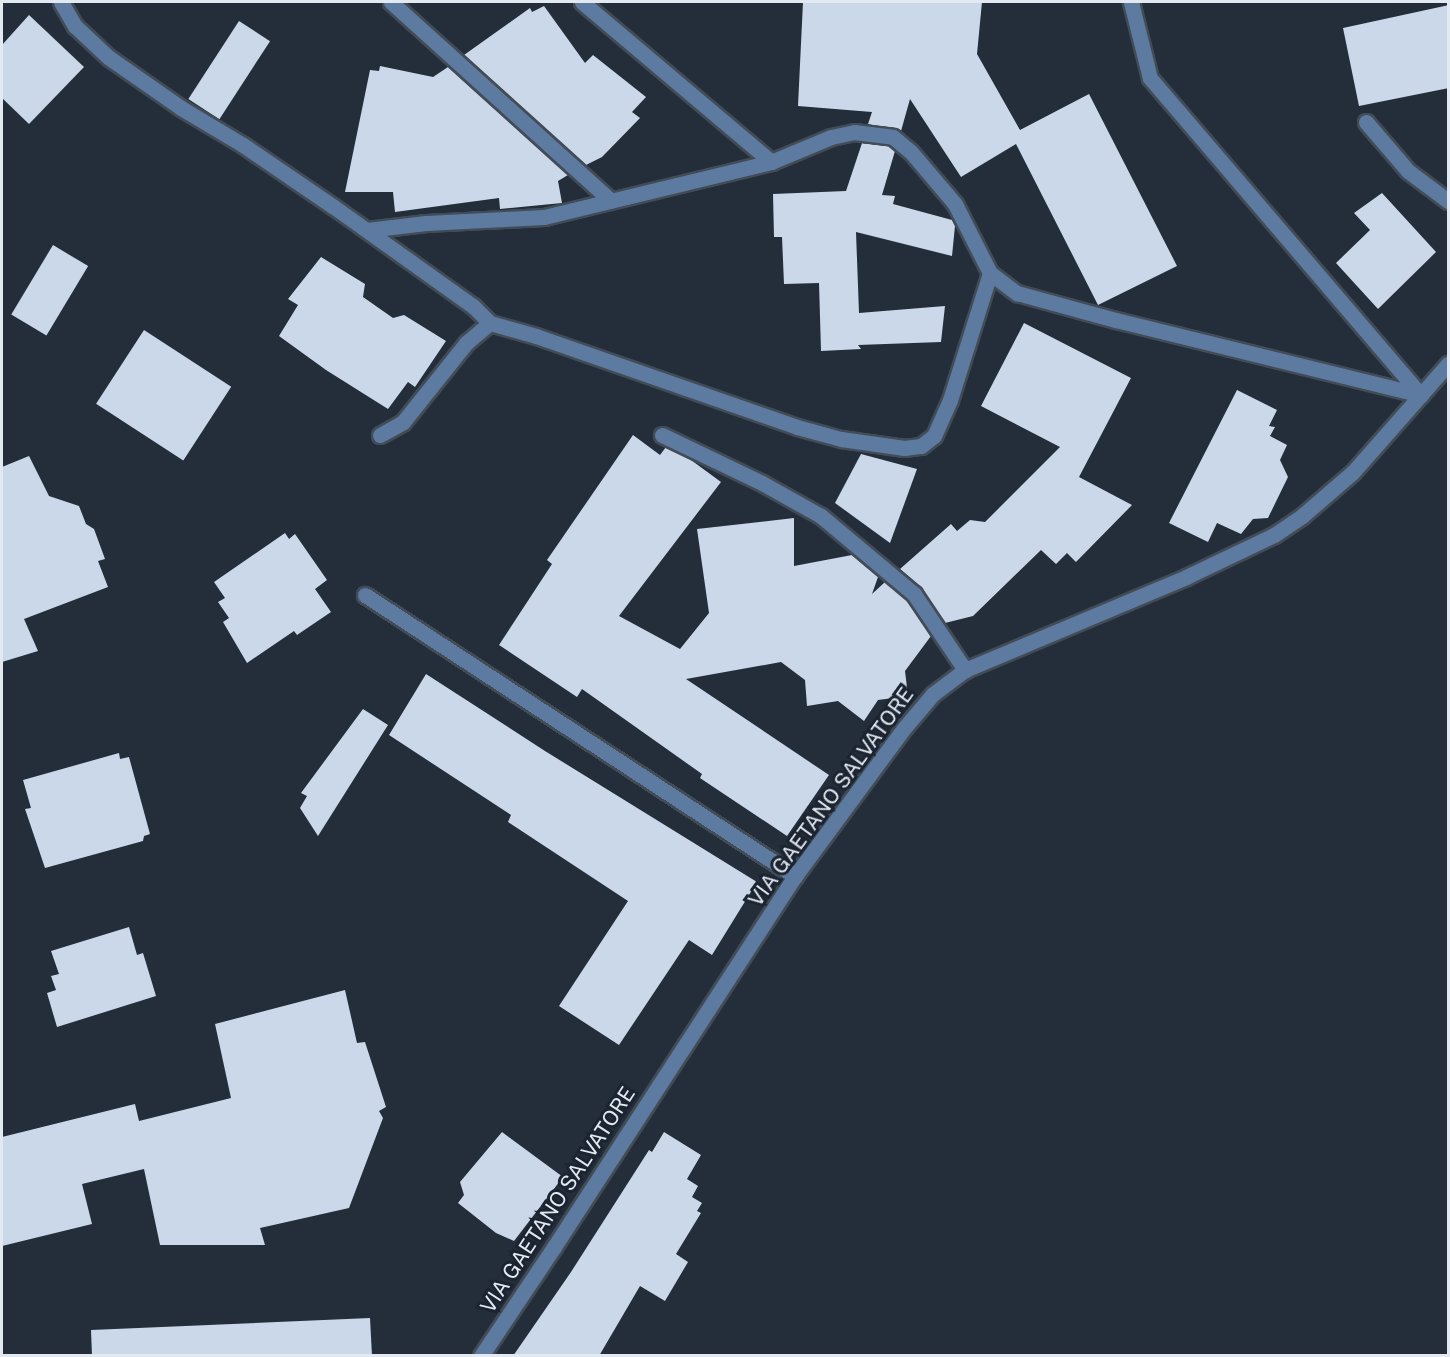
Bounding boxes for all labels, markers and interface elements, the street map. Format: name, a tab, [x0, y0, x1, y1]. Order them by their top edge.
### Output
street label: VIA GAETANO SALVATORE	[743, 682, 919, 912]
street label: VIA GAETANO SALVATORE	[475, 1082, 641, 1318]

